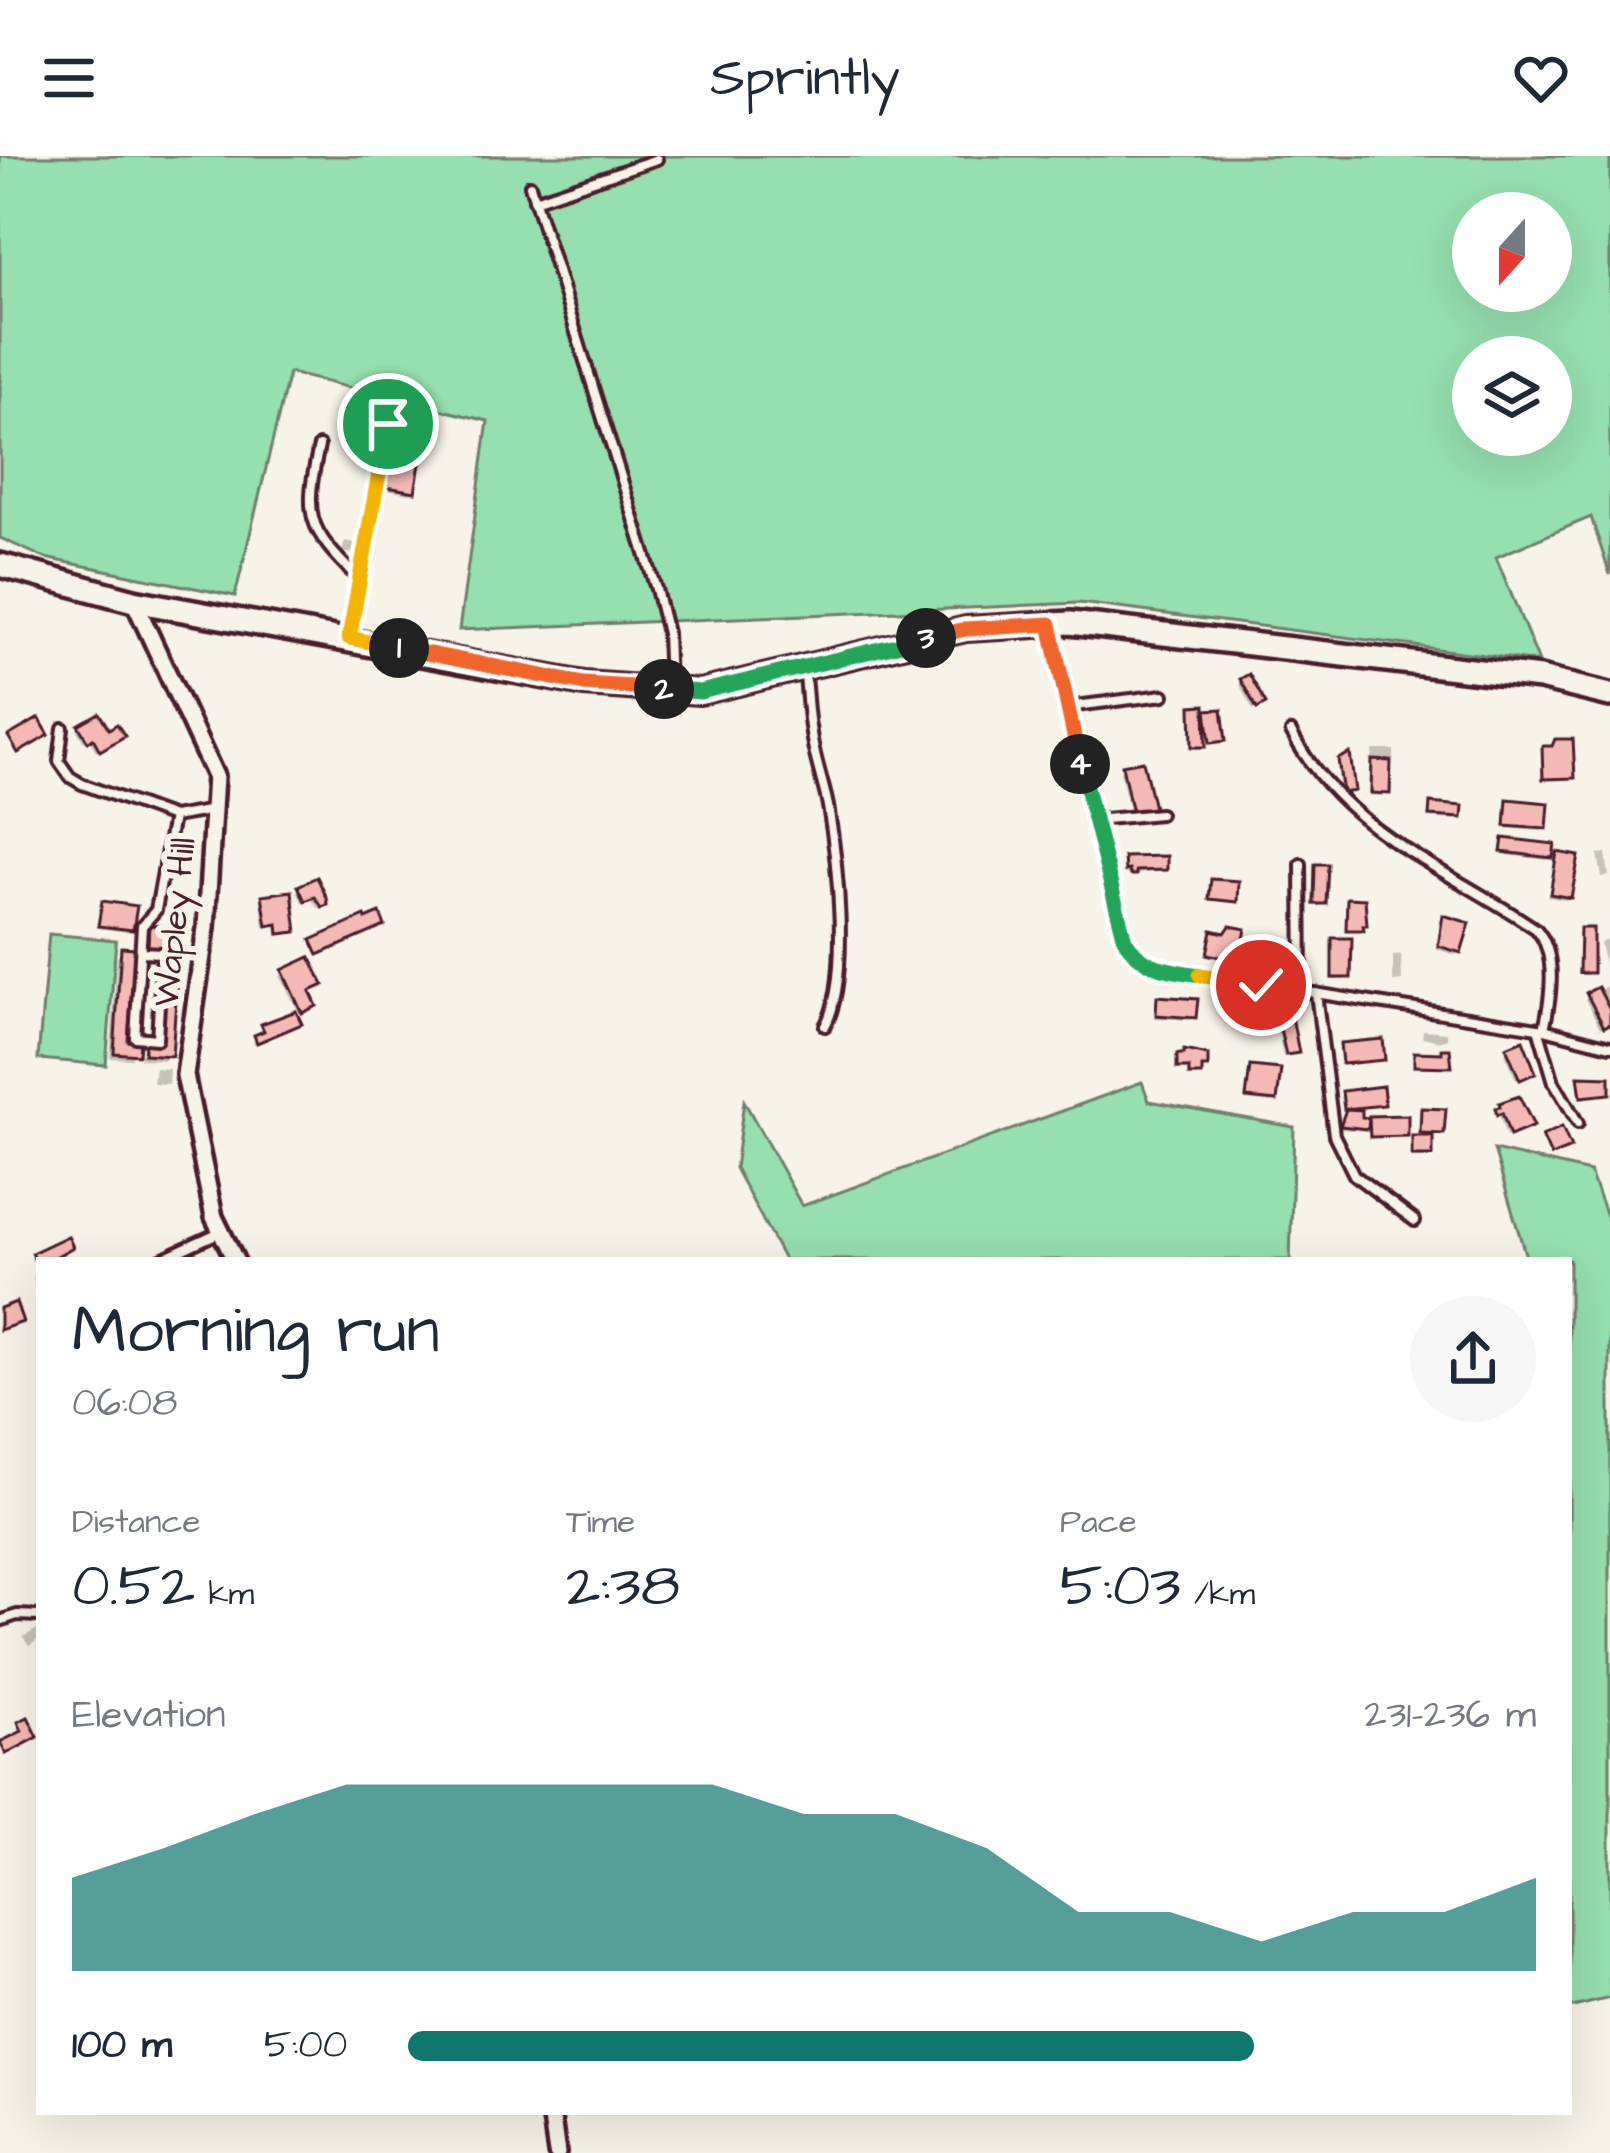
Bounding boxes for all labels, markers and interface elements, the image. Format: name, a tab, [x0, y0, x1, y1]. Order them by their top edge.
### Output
text: Sprintly	[710, 41, 900, 116]
icon: menu	[36, 45, 102, 111]
icon: heart	[1508, 45, 1574, 111]
north arrow	[1452, 192, 1572, 312]
map controls	[1452, 192, 1572, 456]
button: layers	[1452, 336, 1572, 456]
pin	[337, 373, 439, 475]
icon: arrive	[355, 391, 421, 457]
pin: 3	[896, 608, 956, 668]
text: 3	[918, 615, 934, 661]
pin: 1	[369, 618, 429, 678]
text: 1	[397, 625, 401, 671]
pin: 2	[634, 659, 694, 719]
text: 2	[655, 666, 673, 712]
pin: 4	[1050, 734, 1110, 794]
text: 4	[1069, 741, 1091, 787]
street label: Wapley Hill	[141, 835, 210, 1010]
pin	[1210, 934, 1312, 1036]
icon: check	[1228, 952, 1294, 1018]
text: Morning run	[72, 1286, 440, 1378]
button: share	[1410, 1296, 1536, 1422]
text: 06:08	[72, 1377, 177, 1431]
text: Distance	[72, 1499, 200, 1545]
text: Time	[566, 1499, 635, 1545]
text: Pace	[1060, 1499, 1137, 1545]
text: 0.52	[72, 1545, 195, 1628]
text: 2:38	[566, 1545, 680, 1628]
text: 5:03	[1060, 1545, 1181, 1628]
text: km	[195, 1571, 254, 1617]
text: /km	[1181, 1571, 1255, 1617]
text: Elevation	[72, 1689, 226, 1743]
text: 231–236 m	[1364, 1689, 1536, 1743]
text: 100 m	[72, 2019, 172, 2073]
text: 5:00	[264, 2019, 347, 2073]

